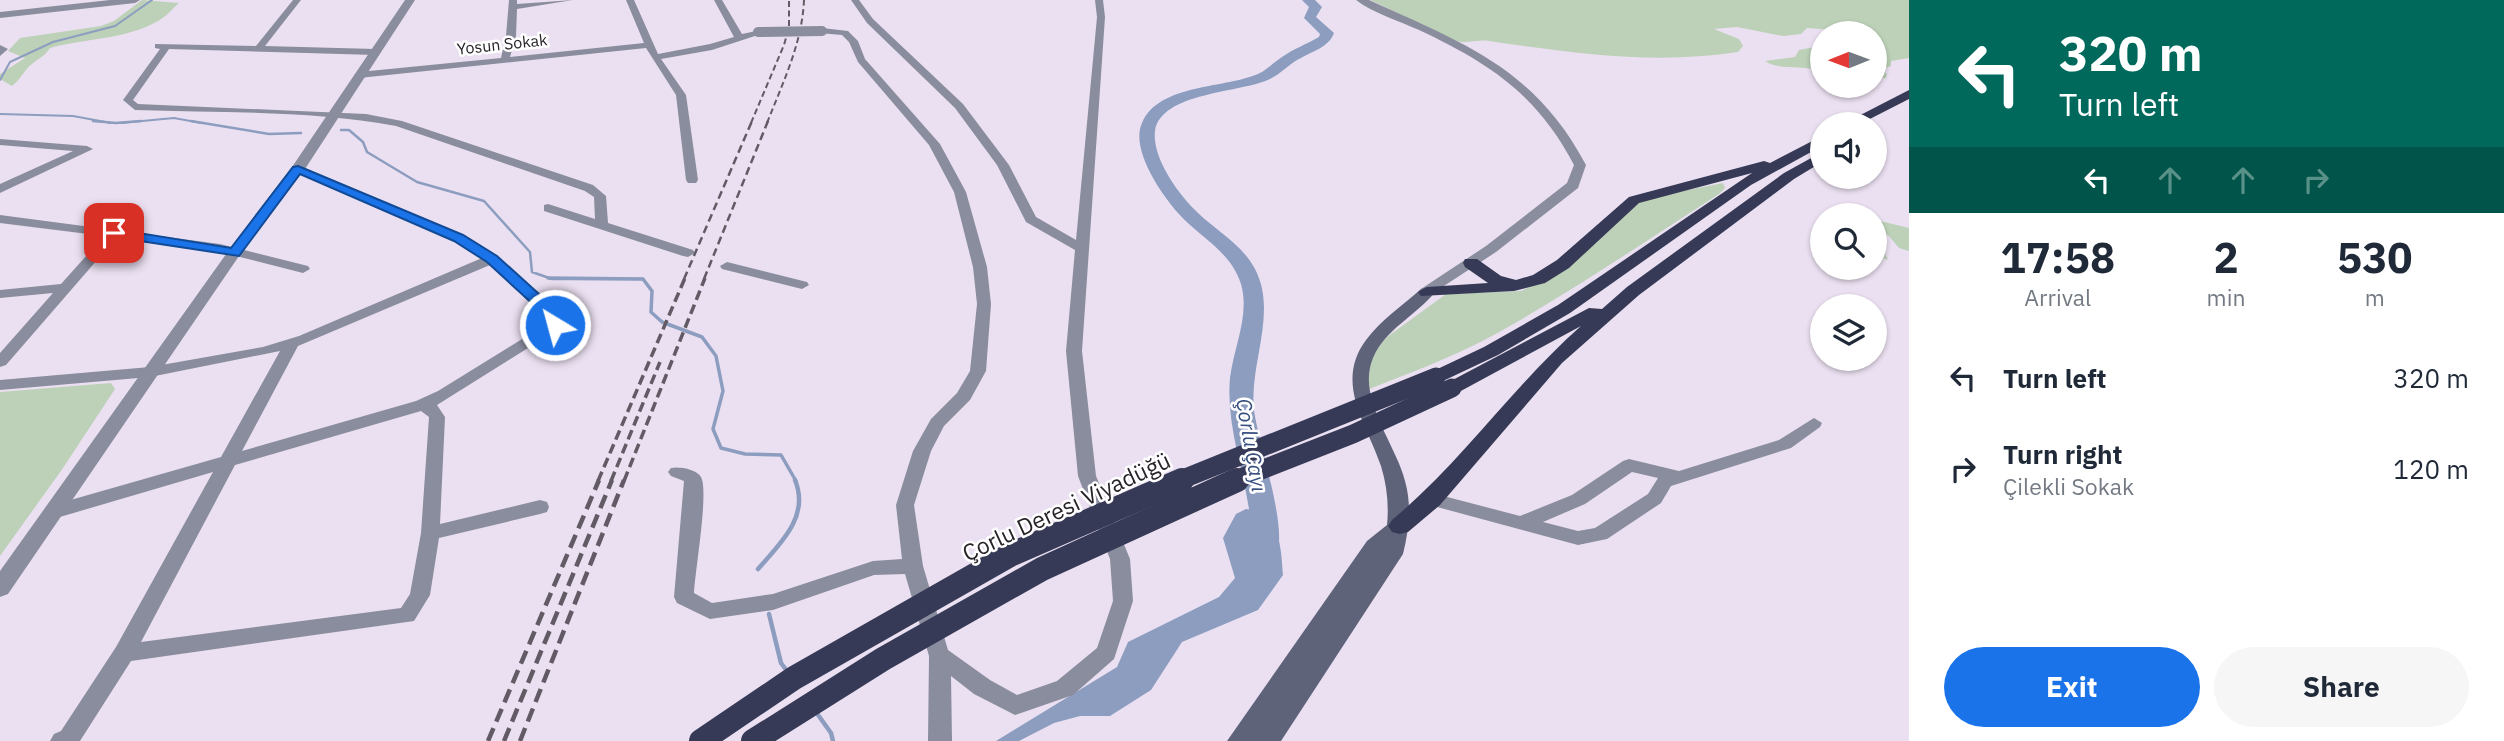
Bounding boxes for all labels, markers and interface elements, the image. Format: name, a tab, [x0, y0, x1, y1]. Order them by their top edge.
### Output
north arrow	[1810, 21, 1886, 98]
map controls	[1810, 21, 1887, 371]
text: 320 m	[2059, 21, 2203, 84]
icon: left	[1944, 28, 2035, 119]
street label: Yosun Sokak	[456, 29, 549, 59]
text: Turn left	[2059, 83, 2179, 125]
button: sound	[1810, 112, 1887, 189]
icon: left	[2078, 161, 2116, 199]
icon: ahead	[2151, 161, 2189, 199]
icon: ahead	[2224, 161, 2262, 199]
icon: right	[2297, 161, 2335, 199]
pin	[84, 203, 144, 263]
button: search	[1810, 203, 1887, 280]
icon: arrive	[95, 214, 133, 252]
text: 17:58	[2000, 230, 2115, 285]
text: 2	[2213, 230, 2239, 285]
text: 530	[2337, 230, 2413, 285]
text: Arrival	[2024, 282, 2091, 312]
text: min	[2207, 282, 2245, 312]
text: m	[2365, 282, 2385, 312]
position arrow	[518, 288, 592, 362]
button: layers	[1810, 294, 1887, 371]
icon: left	[1944, 359, 1982, 397]
text: Turn left	[2003, 361, 2106, 395]
text: 320 m	[2393, 361, 2469, 395]
water label: Çorlu Çayı	[1230, 396, 1274, 494]
text: Turn right	[2003, 437, 2122, 471]
street label: Çorlu Deresi Viyadüğü	[957, 445, 1175, 567]
icon: right	[1944, 450, 1982, 488]
text: 120 m	[2393, 452, 2469, 486]
text: Çilekli Sokak	[2003, 471, 2134, 501]
button: Exit	[1944, 647, 2200, 727]
button: Share	[2214, 647, 2469, 727]

